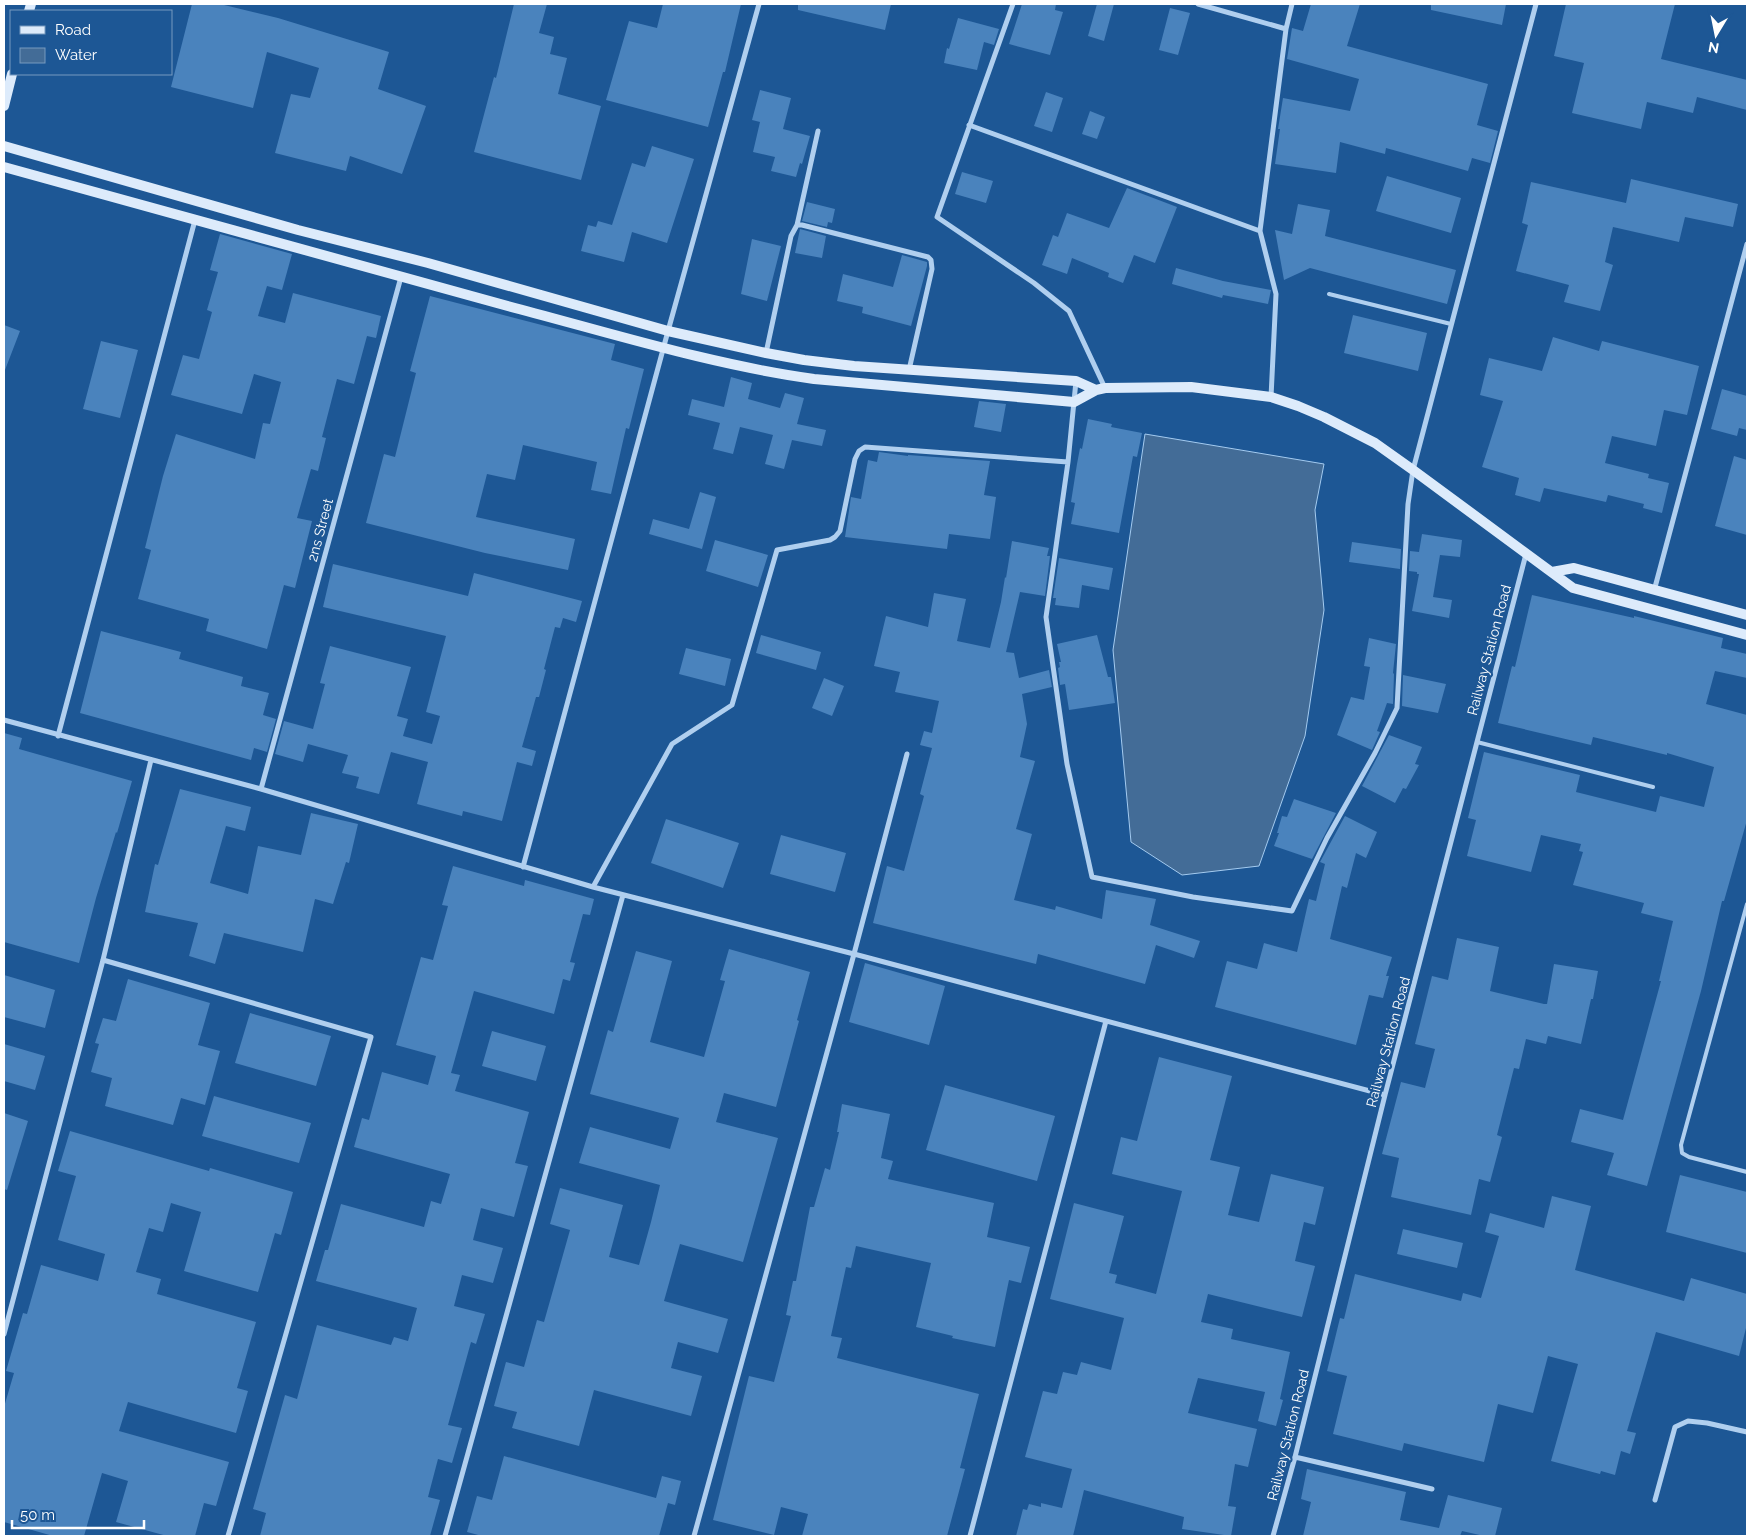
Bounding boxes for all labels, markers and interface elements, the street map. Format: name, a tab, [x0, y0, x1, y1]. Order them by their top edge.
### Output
legend	[10, 10, 172, 75]
north arrow	[1691, 10, 1741, 60]
text: Road	[55, 21, 91, 39]
text: N	[1707, 39, 1720, 57]
text: Water	[55, 46, 98, 64]
street label: 2ns Street	[304, 496, 336, 563]
street label: Railway Station Road	[1464, 583, 1514, 717]
street label: Railway Station Road	[1363, 975, 1413, 1109]
street label: Railway Station Road	[1264, 1368, 1312, 1502]
scale bar	[12, 1498, 145, 1530]
text: 50 m	[20, 1506, 55, 1524]

